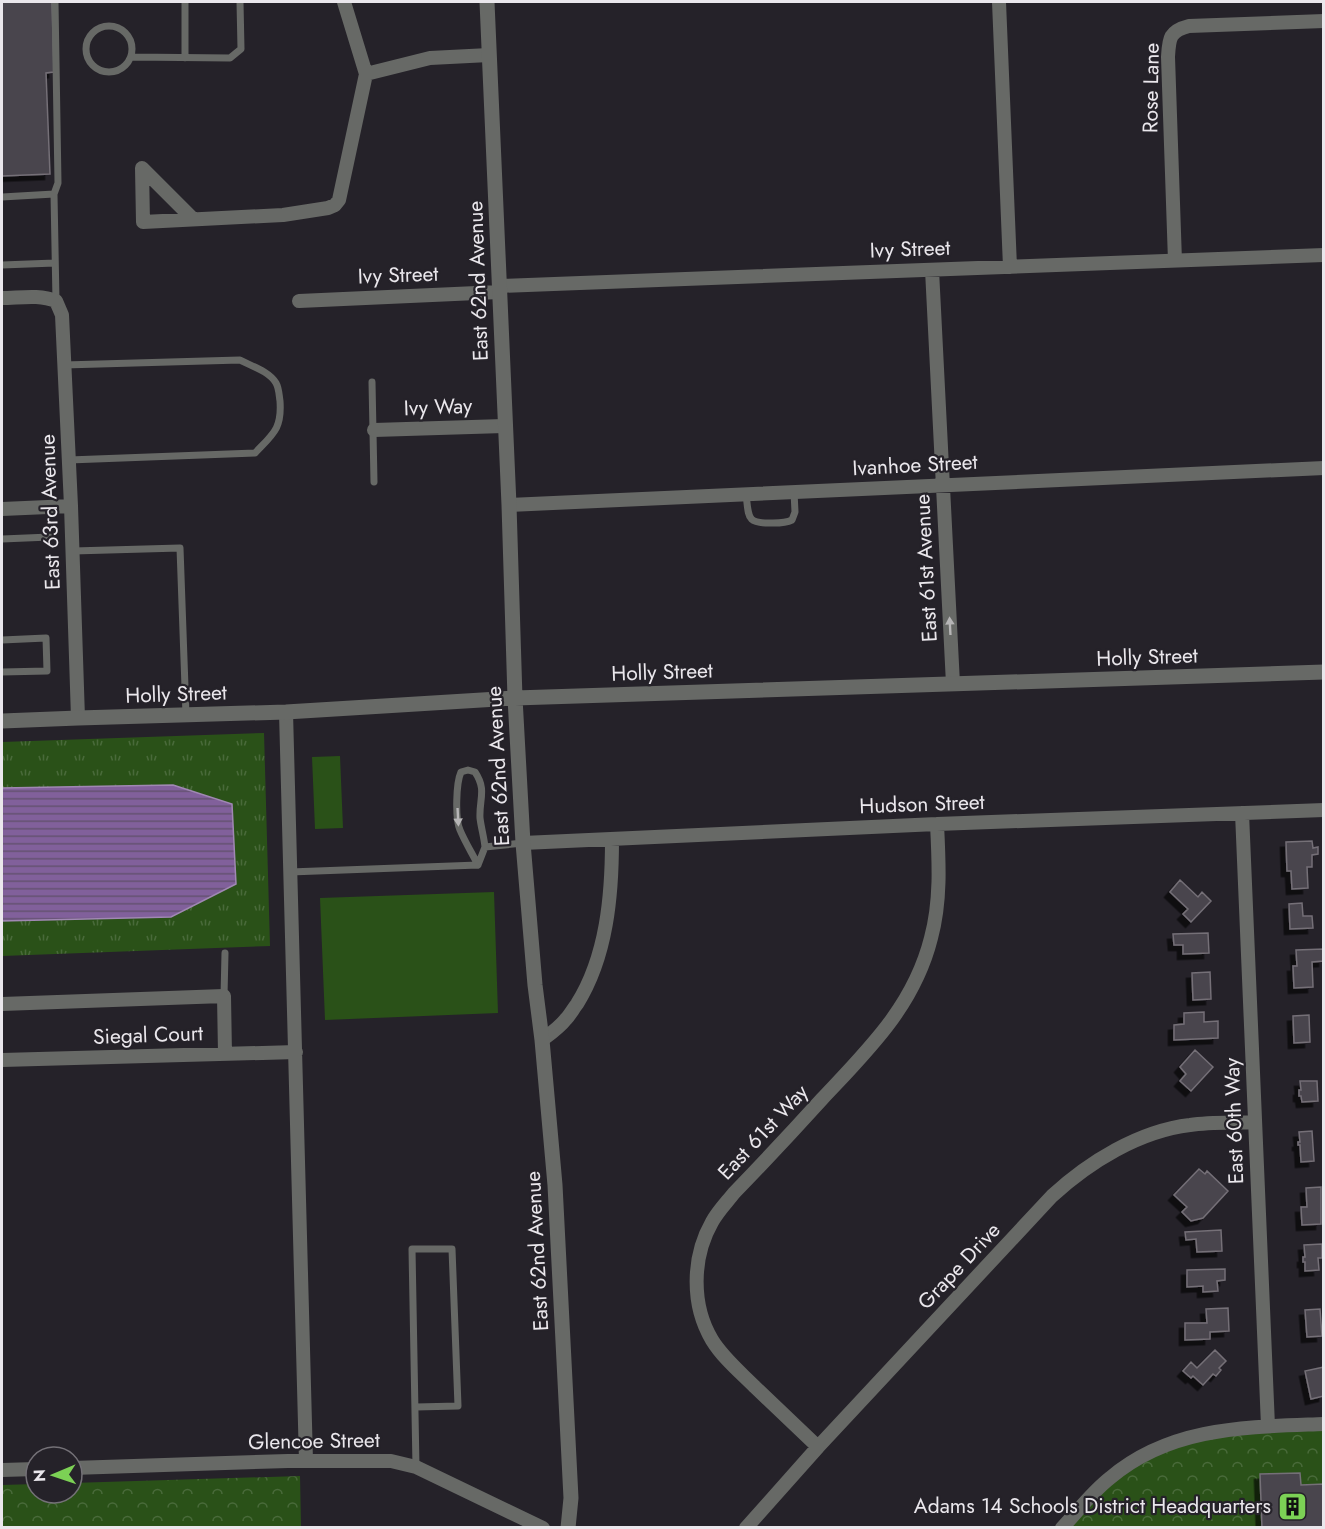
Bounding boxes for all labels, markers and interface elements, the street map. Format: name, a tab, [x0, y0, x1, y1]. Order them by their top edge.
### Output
street label: Rose Lane	[1135, 42, 1167, 133]
street label: East 62nd Avenue	[460, 200, 496, 362]
street label: Ivy Street	[869, 233, 951, 265]
street label: Ivy Street	[357, 259, 439, 291]
street label: Ivy Way	[403, 391, 474, 423]
street label: East 63rd Avenue	[32, 433, 68, 590]
street label: Ivanhoe Street	[852, 447, 978, 483]
street label: East 61st Avenue	[907, 493, 945, 643]
one-way arrow	[946, 616, 955, 635]
street label: Holly Street	[1096, 640, 1198, 674]
street label: Holly Street	[611, 655, 713, 689]
street label: Holly Street	[125, 677, 227, 711]
street label: East 62nd Avenue	[479, 685, 517, 847]
street label: Hudson Street	[859, 787, 985, 821]
one-way arrow	[454, 807, 463, 826]
street label: Siegal Court	[92, 1018, 204, 1052]
street label: East 60th Way	[1217, 1057, 1251, 1185]
street label: East 61st Way	[711, 1077, 816, 1186]
street label: East 62nd Avenue	[518, 1170, 556, 1332]
street label: Grape Drive	[911, 1216, 1007, 1316]
street label: Glencoe Street	[248, 1425, 380, 1457]
north arrow	[24, 1445, 84, 1505]
text: N	[28, 1469, 51, 1482]
building icon: Adams 14 Schools District Headquarters	[1276, 1490, 1308, 1522]
place label: Adams 14 Schools District Headquarters	[914, 1491, 1271, 1521]

